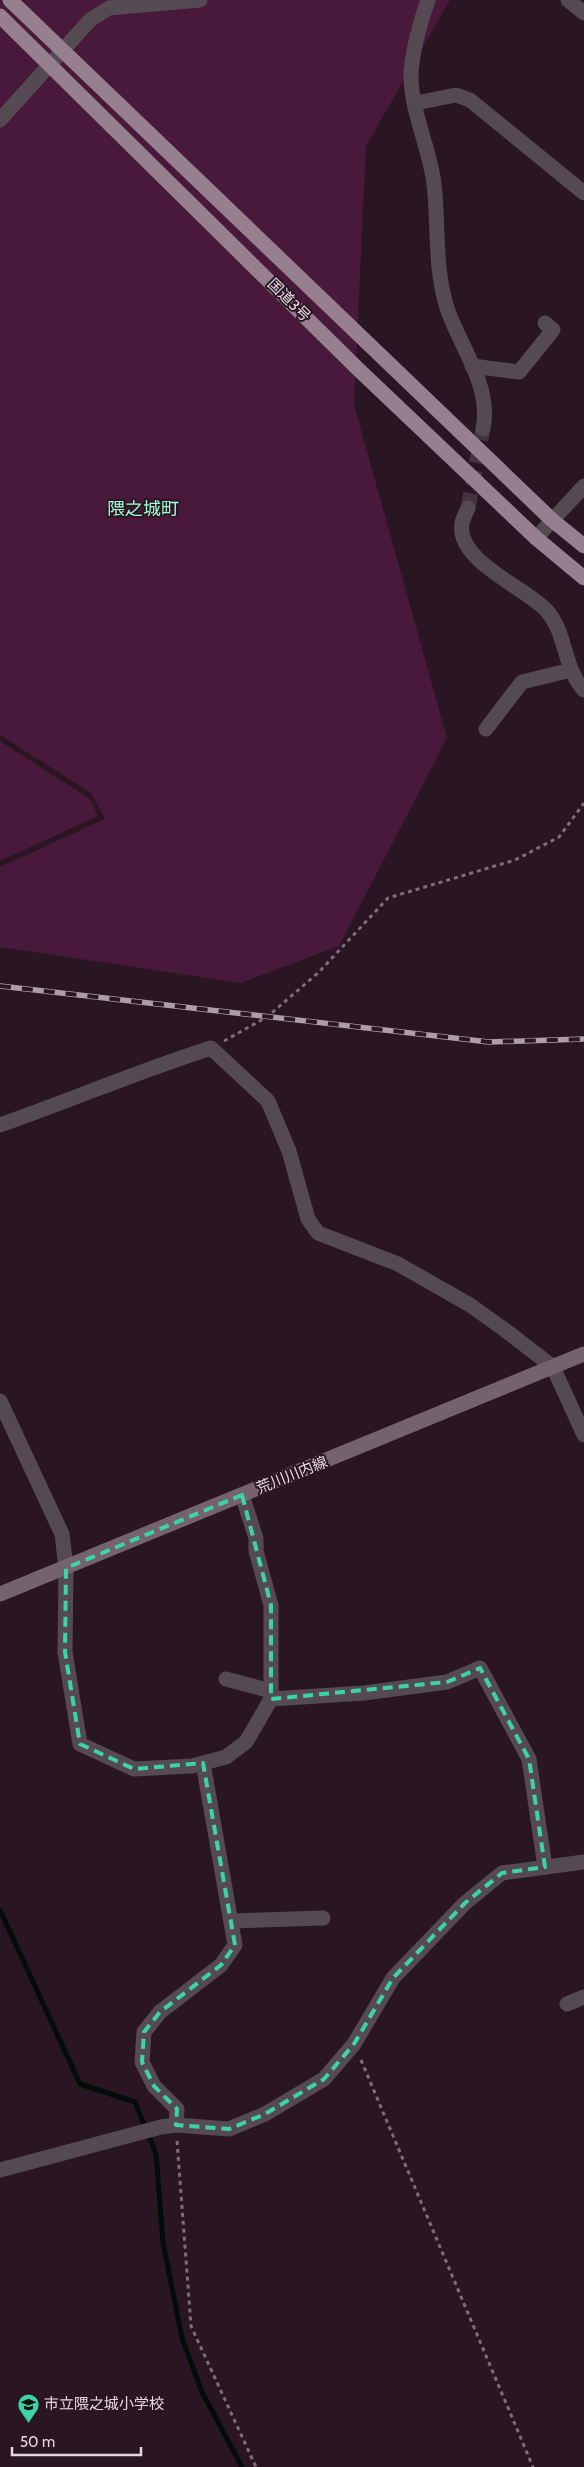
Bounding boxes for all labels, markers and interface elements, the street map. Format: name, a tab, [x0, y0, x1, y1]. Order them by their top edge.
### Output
street label: 国道3号	[264, 275, 314, 325]
district label: 隈之城町	[107, 498, 179, 520]
street label: 荒川川内線	[254, 1453, 330, 1497]
school or university icon: 市立隈之城小学校	[16, 2392, 40, 2423]
place label: 市立隈之城小学校	[44, 2395, 164, 2413]
scale bar	[12, 2424, 141, 2456]
text: 50 m	[20, 2433, 55, 2451]

